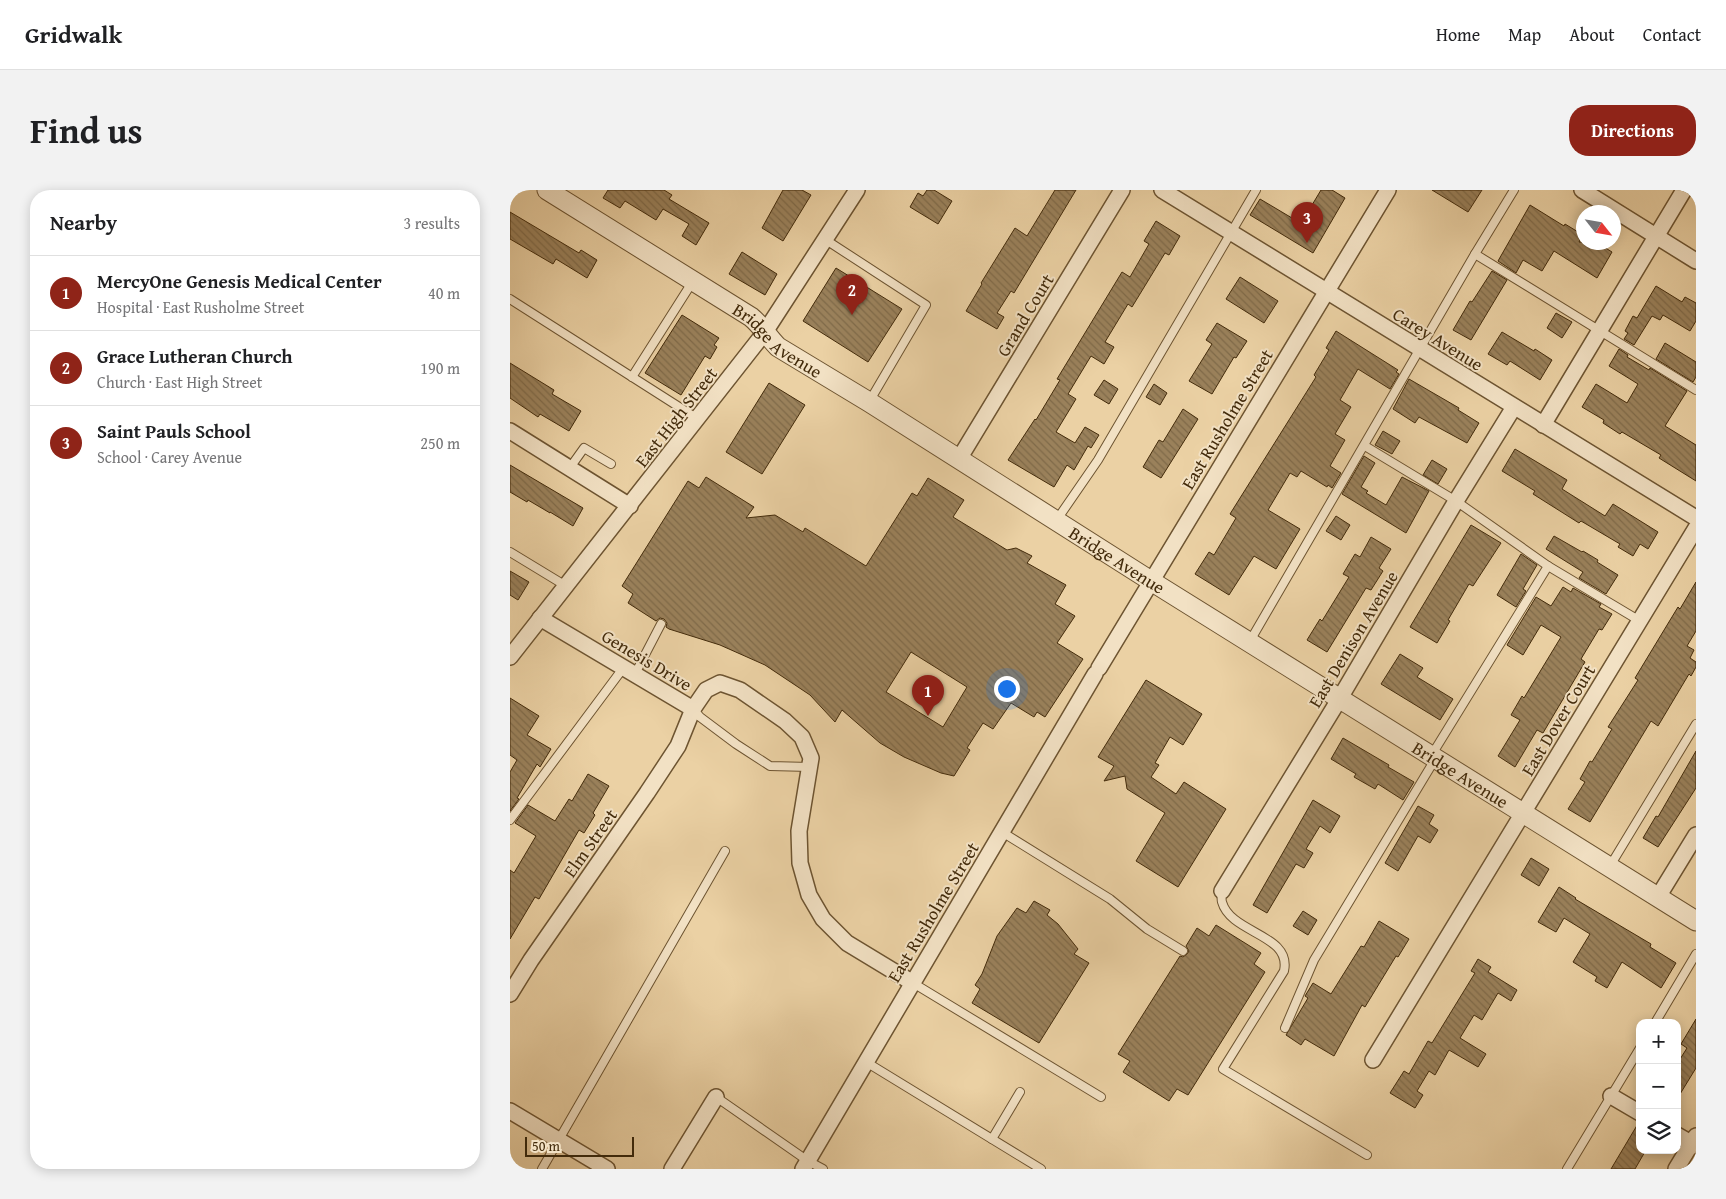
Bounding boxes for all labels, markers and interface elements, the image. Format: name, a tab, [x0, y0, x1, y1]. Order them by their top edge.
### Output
text: Gridwalk	[25, 17, 122, 52]
text: Home	[1436, 21, 1480, 48]
text: Map	[1508, 21, 1541, 48]
text: About	[1569, 21, 1615, 48]
text: Contact	[1643, 21, 1701, 48]
text: Find us	[30, 105, 143, 156]
button: Directions	[1569, 105, 1696, 156]
pin: 3	[1291, 202, 1323, 243]
north arrow	[1576, 205, 1621, 250]
text: Nearby	[50, 207, 117, 238]
text: 3 results	[403, 211, 460, 235]
text: MercyOne Genesis Medical Center	[97, 267, 382, 295]
street label: Grand Court	[990, 268, 1061, 362]
pin: 2	[836, 274, 868, 315]
text: 1	[62, 281, 70, 305]
text: 40 m	[428, 281, 460, 305]
text: Hospital · East Rusholme Street	[97, 295, 304, 319]
street label: Bridge Avenue	[728, 296, 828, 384]
street label: Carey Avenue	[1388, 300, 1488, 378]
text: Grace Lutheran Church	[97, 342, 292, 370]
street label: East Rusholme Street	[1174, 343, 1280, 494]
text: 2	[62, 356, 70, 380]
text: 190 m	[420, 356, 460, 380]
street label: East High Street	[628, 361, 724, 473]
text: Church · East High Street	[97, 370, 262, 394]
text: Saint Pauls School	[97, 417, 251, 445]
text: 3	[62, 431, 70, 455]
text: 250 m	[420, 431, 460, 455]
text: School · Carey Avenue	[97, 445, 242, 469]
street label: Bridge Avenue	[1064, 519, 1170, 600]
street label: East Denison Avenue	[1301, 565, 1405, 713]
street label: Genesis Drive	[597, 622, 697, 698]
street label: East Dover Court	[1514, 659, 1602, 781]
pin: 1	[912, 675, 944, 716]
your location	[994, 676, 1020, 702]
street label: Bridge Avenue	[1407, 734, 1514, 814]
street label: Elm Street	[556, 803, 624, 883]
street label: East Rusholme Street	[880, 836, 986, 987]
map controls	[1636, 1019, 1681, 1154]
button: +	[1636, 1019, 1681, 1064]
button: −	[1636, 1064, 1681, 1109]
button: layers	[1636, 1109, 1681, 1154]
scale bar	[525, 1134, 634, 1157]
text: 50 m	[532, 1136, 560, 1156]

